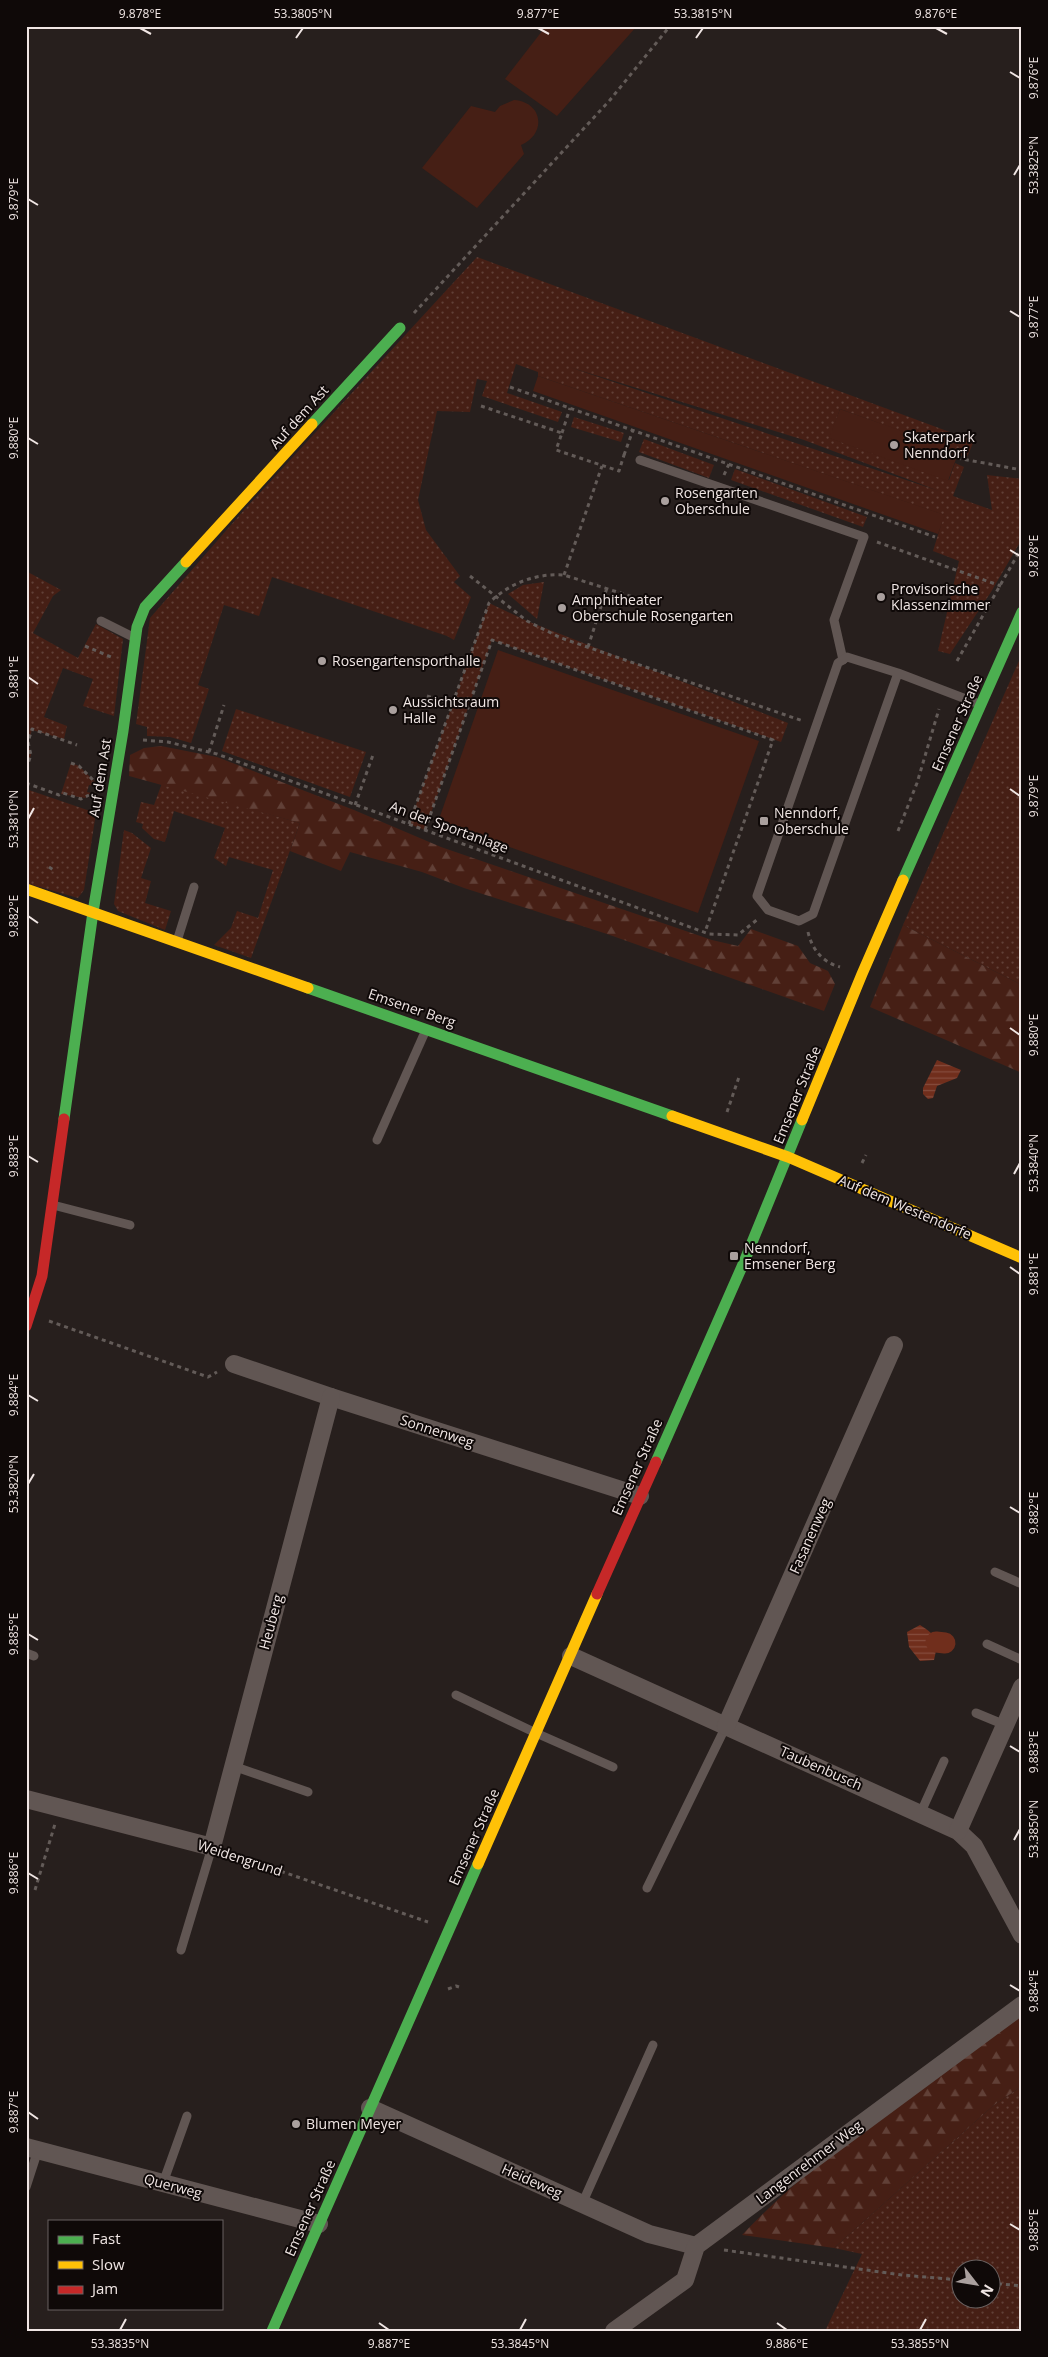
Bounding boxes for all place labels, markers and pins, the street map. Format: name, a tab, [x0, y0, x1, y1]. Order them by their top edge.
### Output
place label: Skaterpark Nenndorf	[904, 427, 975, 462]
marker: Skaterpark Nenndorf	[888, 439, 900, 451]
place label: Rosengarten Oberschule	[675, 483, 758, 518]
marker: Rosengarten Oberschule	[659, 495, 671, 507]
place label: Provisorische Klassenzimmer	[891, 579, 991, 614]
place label: Amphitheater Oberschule Rosengarten	[572, 590, 733, 625]
marker: Provisorische Klassenzimmer	[875, 591, 887, 603]
marker: Amphitheater Oberschule Rosengarten	[556, 602, 568, 614]
place label: Rosengartensporthalle	[332, 651, 481, 670]
marker: Rosengartensporthalle	[316, 655, 328, 667]
place label: Aussichtsraum Halle	[403, 692, 499, 727]
marker: Aussichtsraum Halle	[387, 704, 399, 716]
place label: Nenndorf, Oberschule	[774, 803, 849, 838]
marker: Nenndorf, Oberschule	[758, 815, 770, 827]
place label: Nenndorf, Emsener Berg	[744, 1238, 836, 1273]
marker: Nenndorf, Emsener Berg	[728, 1250, 740, 1262]
place label: Blumen Meyer	[306, 2114, 402, 2133]
marker: Blumen Meyer	[290, 2118, 302, 2130]

